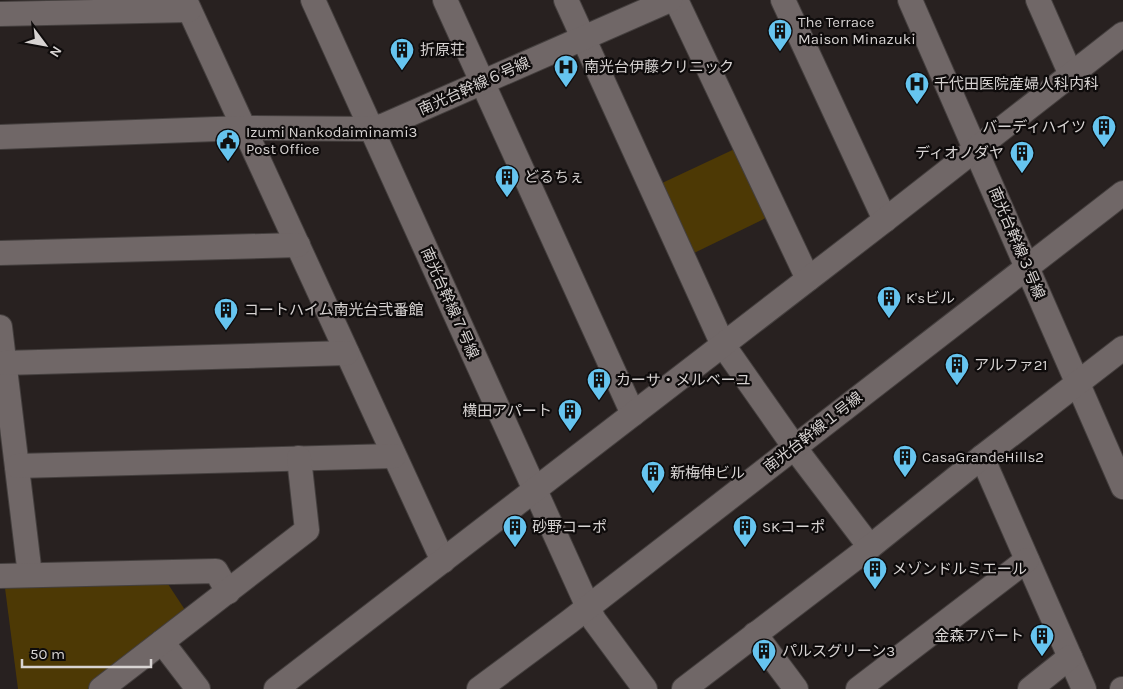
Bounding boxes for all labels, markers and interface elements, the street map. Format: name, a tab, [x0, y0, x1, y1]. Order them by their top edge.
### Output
place label: The Terrace Maison Minazuki	[798, 13, 916, 48]
building icon: The Terrace Maison Minazuki	[767, 18, 793, 52]
north arrow	[20, 20, 70, 70]
building icon: 折原荘	[389, 37, 415, 71]
place label: 折原荘	[420, 41, 465, 59]
text: N	[46, 43, 65, 60]
street label: 南光台幹線６号線	[416, 53, 532, 119]
hospital icon: 南光台伊藤クリニック	[553, 54, 579, 88]
place label: 南光台伊藤クリニック	[584, 58, 734, 76]
hospital icon: 千代田医院産婦人科内科	[904, 71, 930, 105]
place label: 千代田医院産婦人科内科	[934, 75, 1099, 93]
building icon: バーディハイツ	[1091, 114, 1117, 148]
place label: バーディハイツ	[982, 118, 1086, 136]
place label: Izumi Nankodaiminami3 Post Office	[246, 123, 417, 158]
public building icon: Izumi Nankodaiminami3 Post Office	[215, 128, 241, 162]
building icon: ディオノダヤ	[1009, 140, 1035, 174]
place label: ディオノダヤ	[915, 144, 1004, 162]
building icon: どるちぇ	[494, 164, 520, 198]
place label: どるちぇ	[524, 168, 584, 186]
street label: 南光台幹線３号線	[985, 184, 1049, 302]
street label: 南光台幹線７号線	[417, 245, 483, 361]
building icon: K'sビル	[876, 285, 902, 319]
place label: K'sビル	[906, 289, 955, 307]
building icon: コートハイム南光台弐番館	[213, 297, 239, 331]
place label: コートハイム南光台弐番館	[244, 301, 423, 319]
building icon: アルファ21	[944, 352, 970, 386]
place label: アルファ21	[974, 356, 1048, 374]
building icon: カーサ・メルベーユ	[586, 367, 612, 401]
place label: カーサ・メルベーユ	[616, 371, 751, 389]
street label: 南光台幹線１号線	[760, 388, 866, 476]
building icon: 横田アパート	[557, 398, 583, 432]
place label: 横田アパート	[462, 402, 552, 420]
building icon: CasaGrandeHills2	[892, 444, 918, 478]
place label: CasaGrandeHills2	[922, 448, 1044, 466]
building icon: 新梅伸ビル	[640, 460, 666, 494]
place label: 新梅伸ビル	[670, 464, 745, 482]
building icon: 砂野コーポ	[502, 514, 528, 548]
building icon: SKコーポ	[732, 514, 758, 548]
place label: 砂野コーポ	[532, 518, 607, 536]
place label: SKコーポ	[762, 518, 825, 536]
building icon: メゾンドルミエール	[862, 556, 888, 590]
place label: メゾンドルミエール	[892, 560, 1027, 578]
building icon: 金森アパート	[1029, 623, 1055, 657]
place label: 金森アパート	[934, 627, 1024, 645]
scale bar	[22, 636, 151, 668]
building icon: パルスグリーン3	[751, 638, 777, 672]
place label: パルスグリーン3	[782, 642, 895, 660]
text: 50 m	[30, 645, 65, 663]

